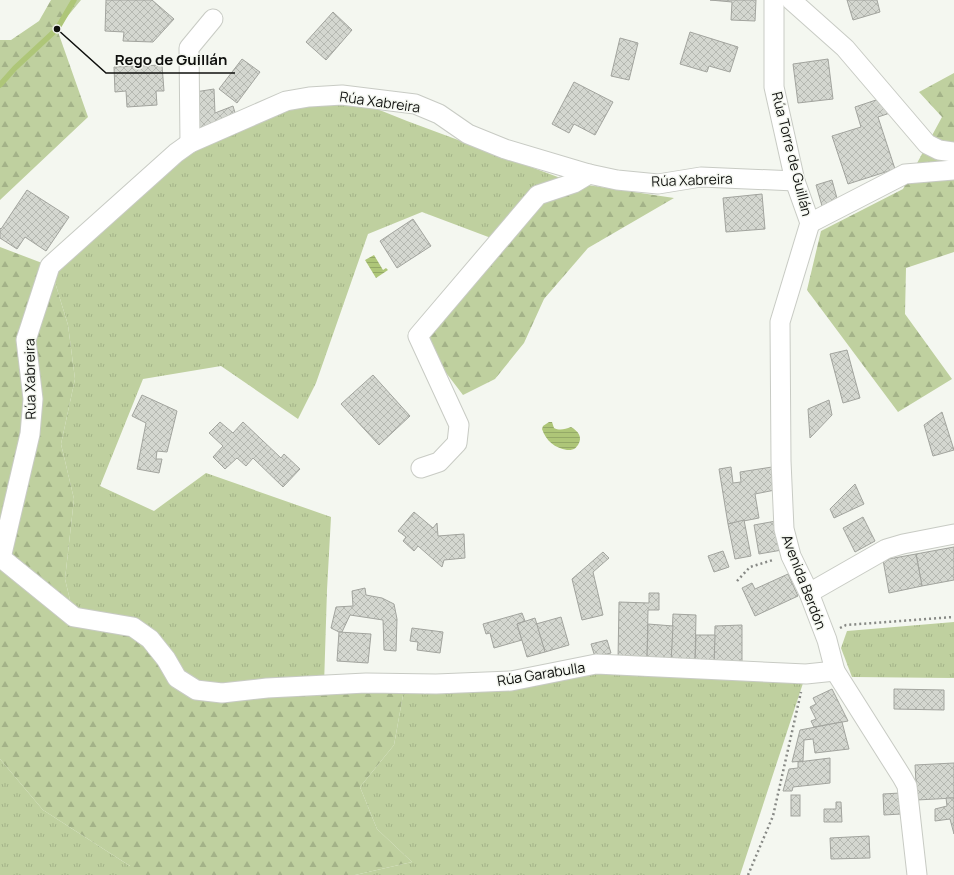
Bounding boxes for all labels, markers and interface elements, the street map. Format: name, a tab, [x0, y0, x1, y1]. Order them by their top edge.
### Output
callout: Rego de Guillán	[106, 46, 235, 73]
text: Rego de Guillán	[115, 49, 227, 70]
street label: Rúa Xabreira	[339, 86, 422, 117]
street label: Rúa Torre de Guillán	[768, 90, 817, 218]
street label: Rúa Xabreira	[651, 169, 733, 190]
street label: Rúa Xabreira	[19, 338, 40, 420]
street label: Avenida Berdón	[778, 532, 831, 632]
street label: Rúa Garabulla	[496, 657, 586, 690]

